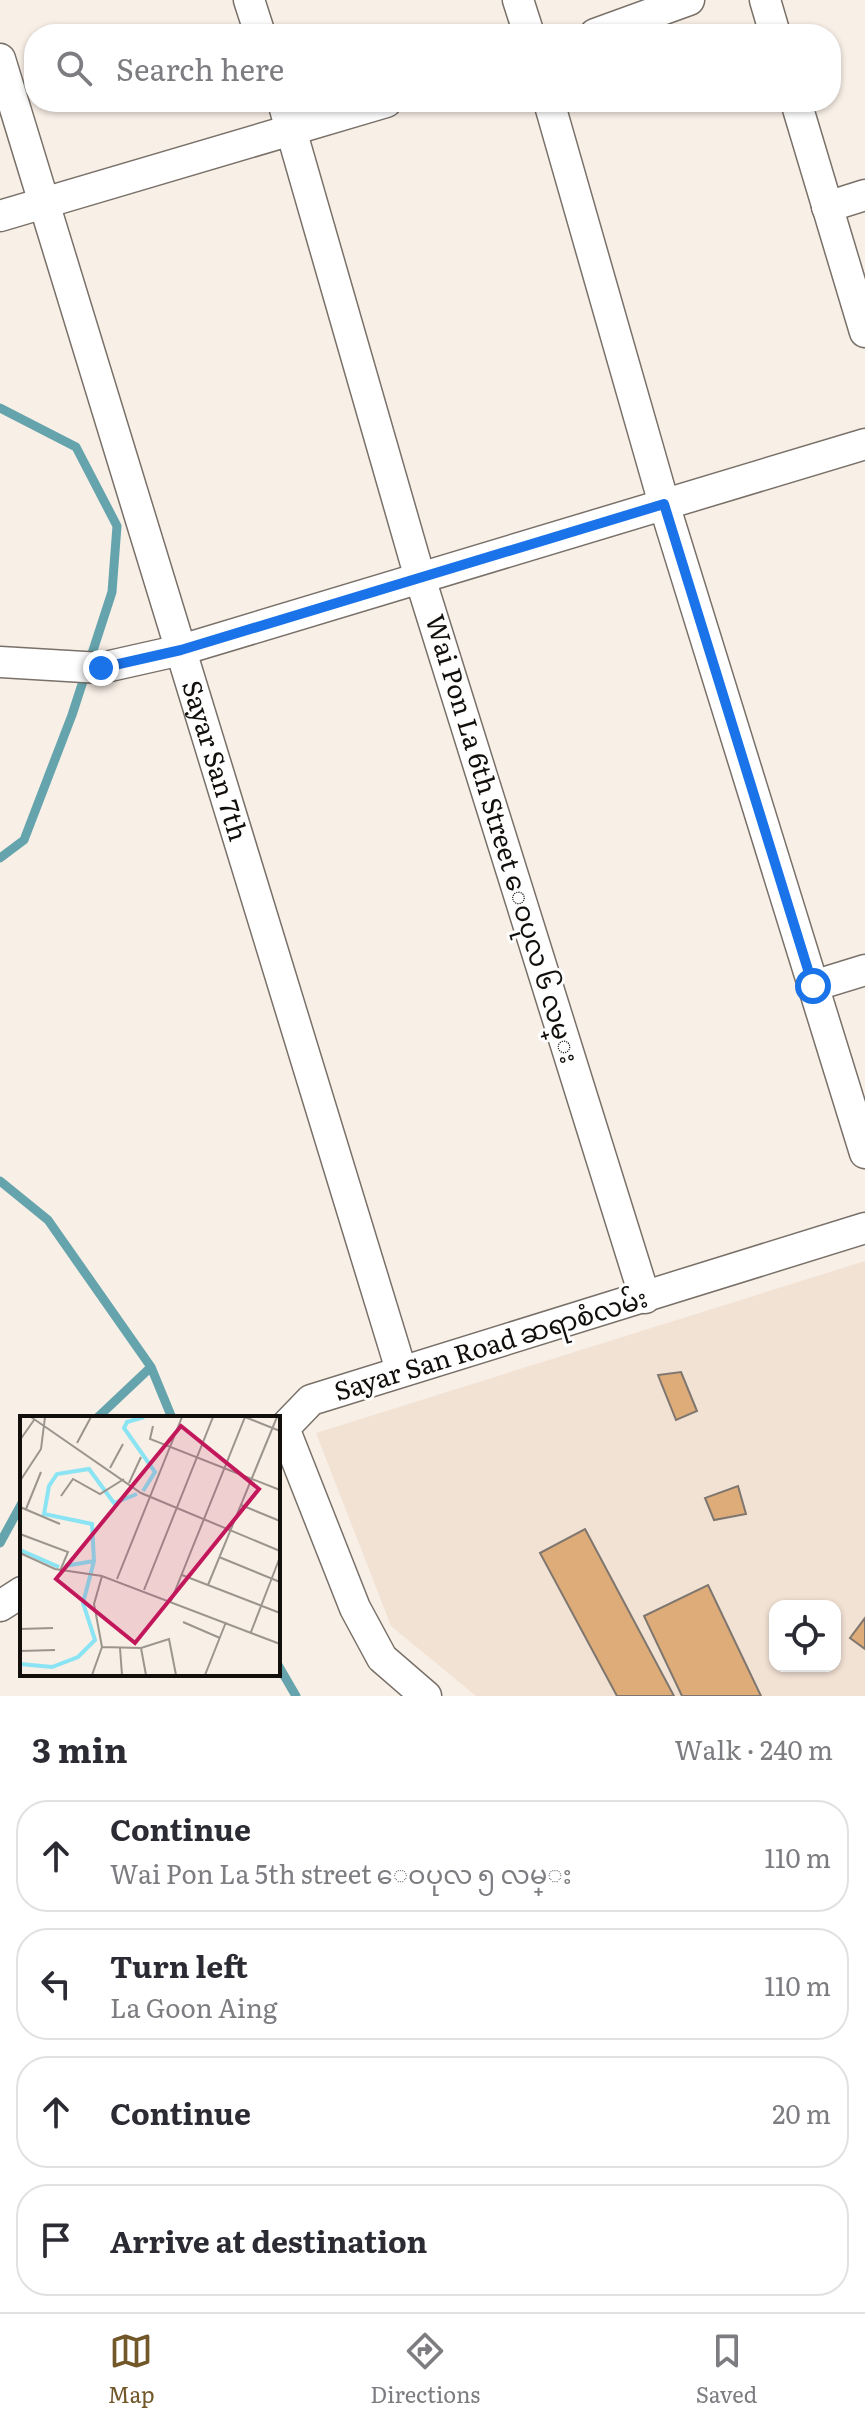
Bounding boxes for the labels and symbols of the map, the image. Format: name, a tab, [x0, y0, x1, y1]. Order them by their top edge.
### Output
street label: Wai Pon La 6th Street ေဝပုလ ၆ လမ္း	[414, 609, 591, 1069]
route end	[83, 650, 119, 686]
street label: Sayar San 7th	[174, 675, 260, 845]
route start	[795, 968, 831, 1004]
street label: Sayar San Road ဆရာစံလမ်း	[329, 1276, 653, 1413]
inset map	[20, 1416, 280, 1676]

